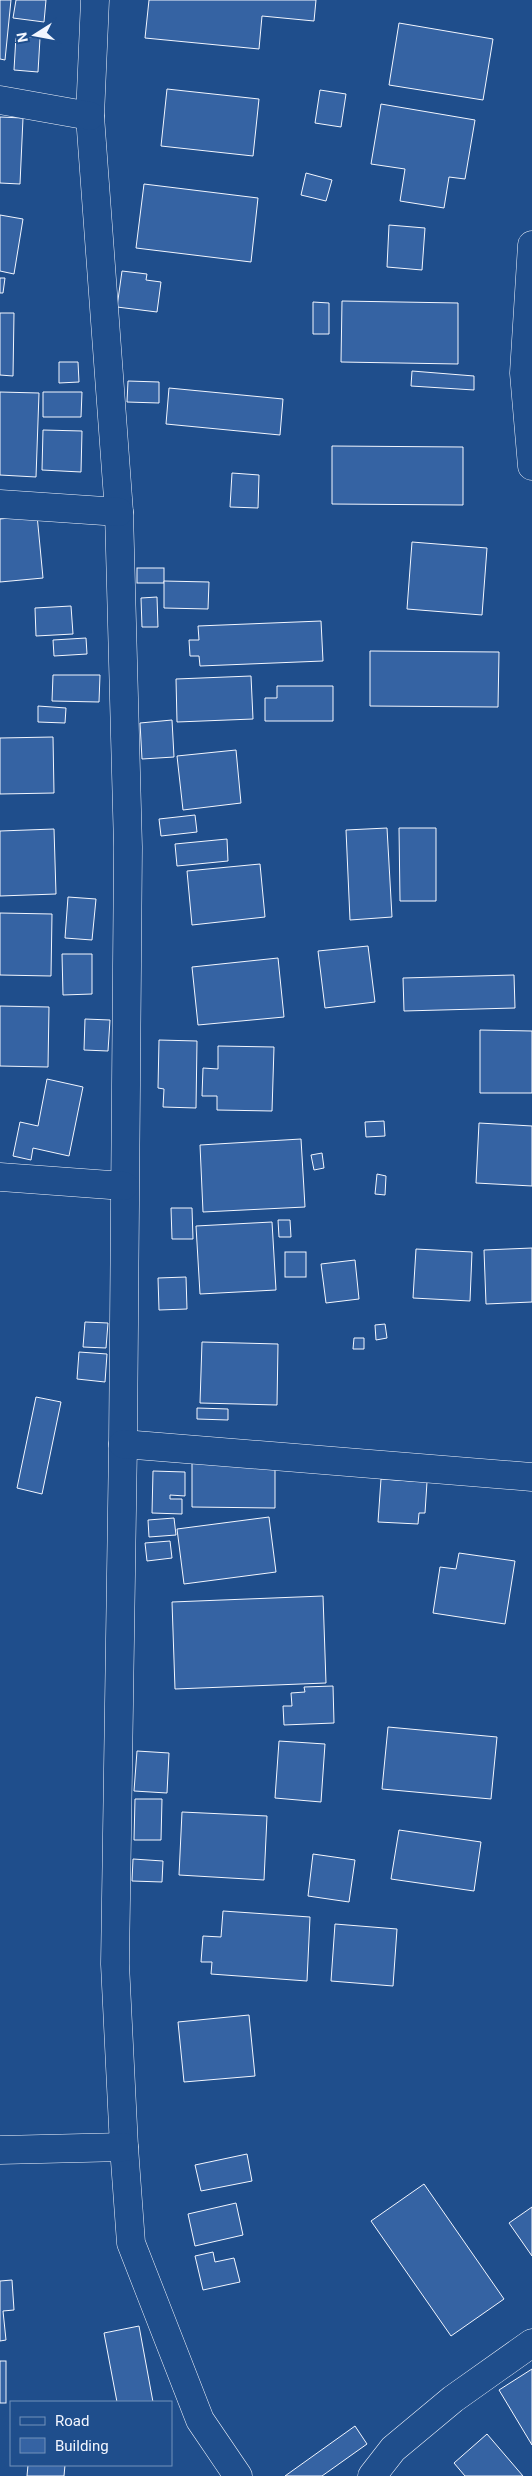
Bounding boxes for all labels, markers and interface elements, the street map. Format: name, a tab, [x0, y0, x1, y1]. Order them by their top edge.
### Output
north arrow	[10, 10, 60, 60]
text: N	[13, 31, 31, 44]
legend	[10, 2401, 172, 2466]
text: Road	[55, 2412, 89, 2430]
text: Building	[55, 2437, 109, 2455]

